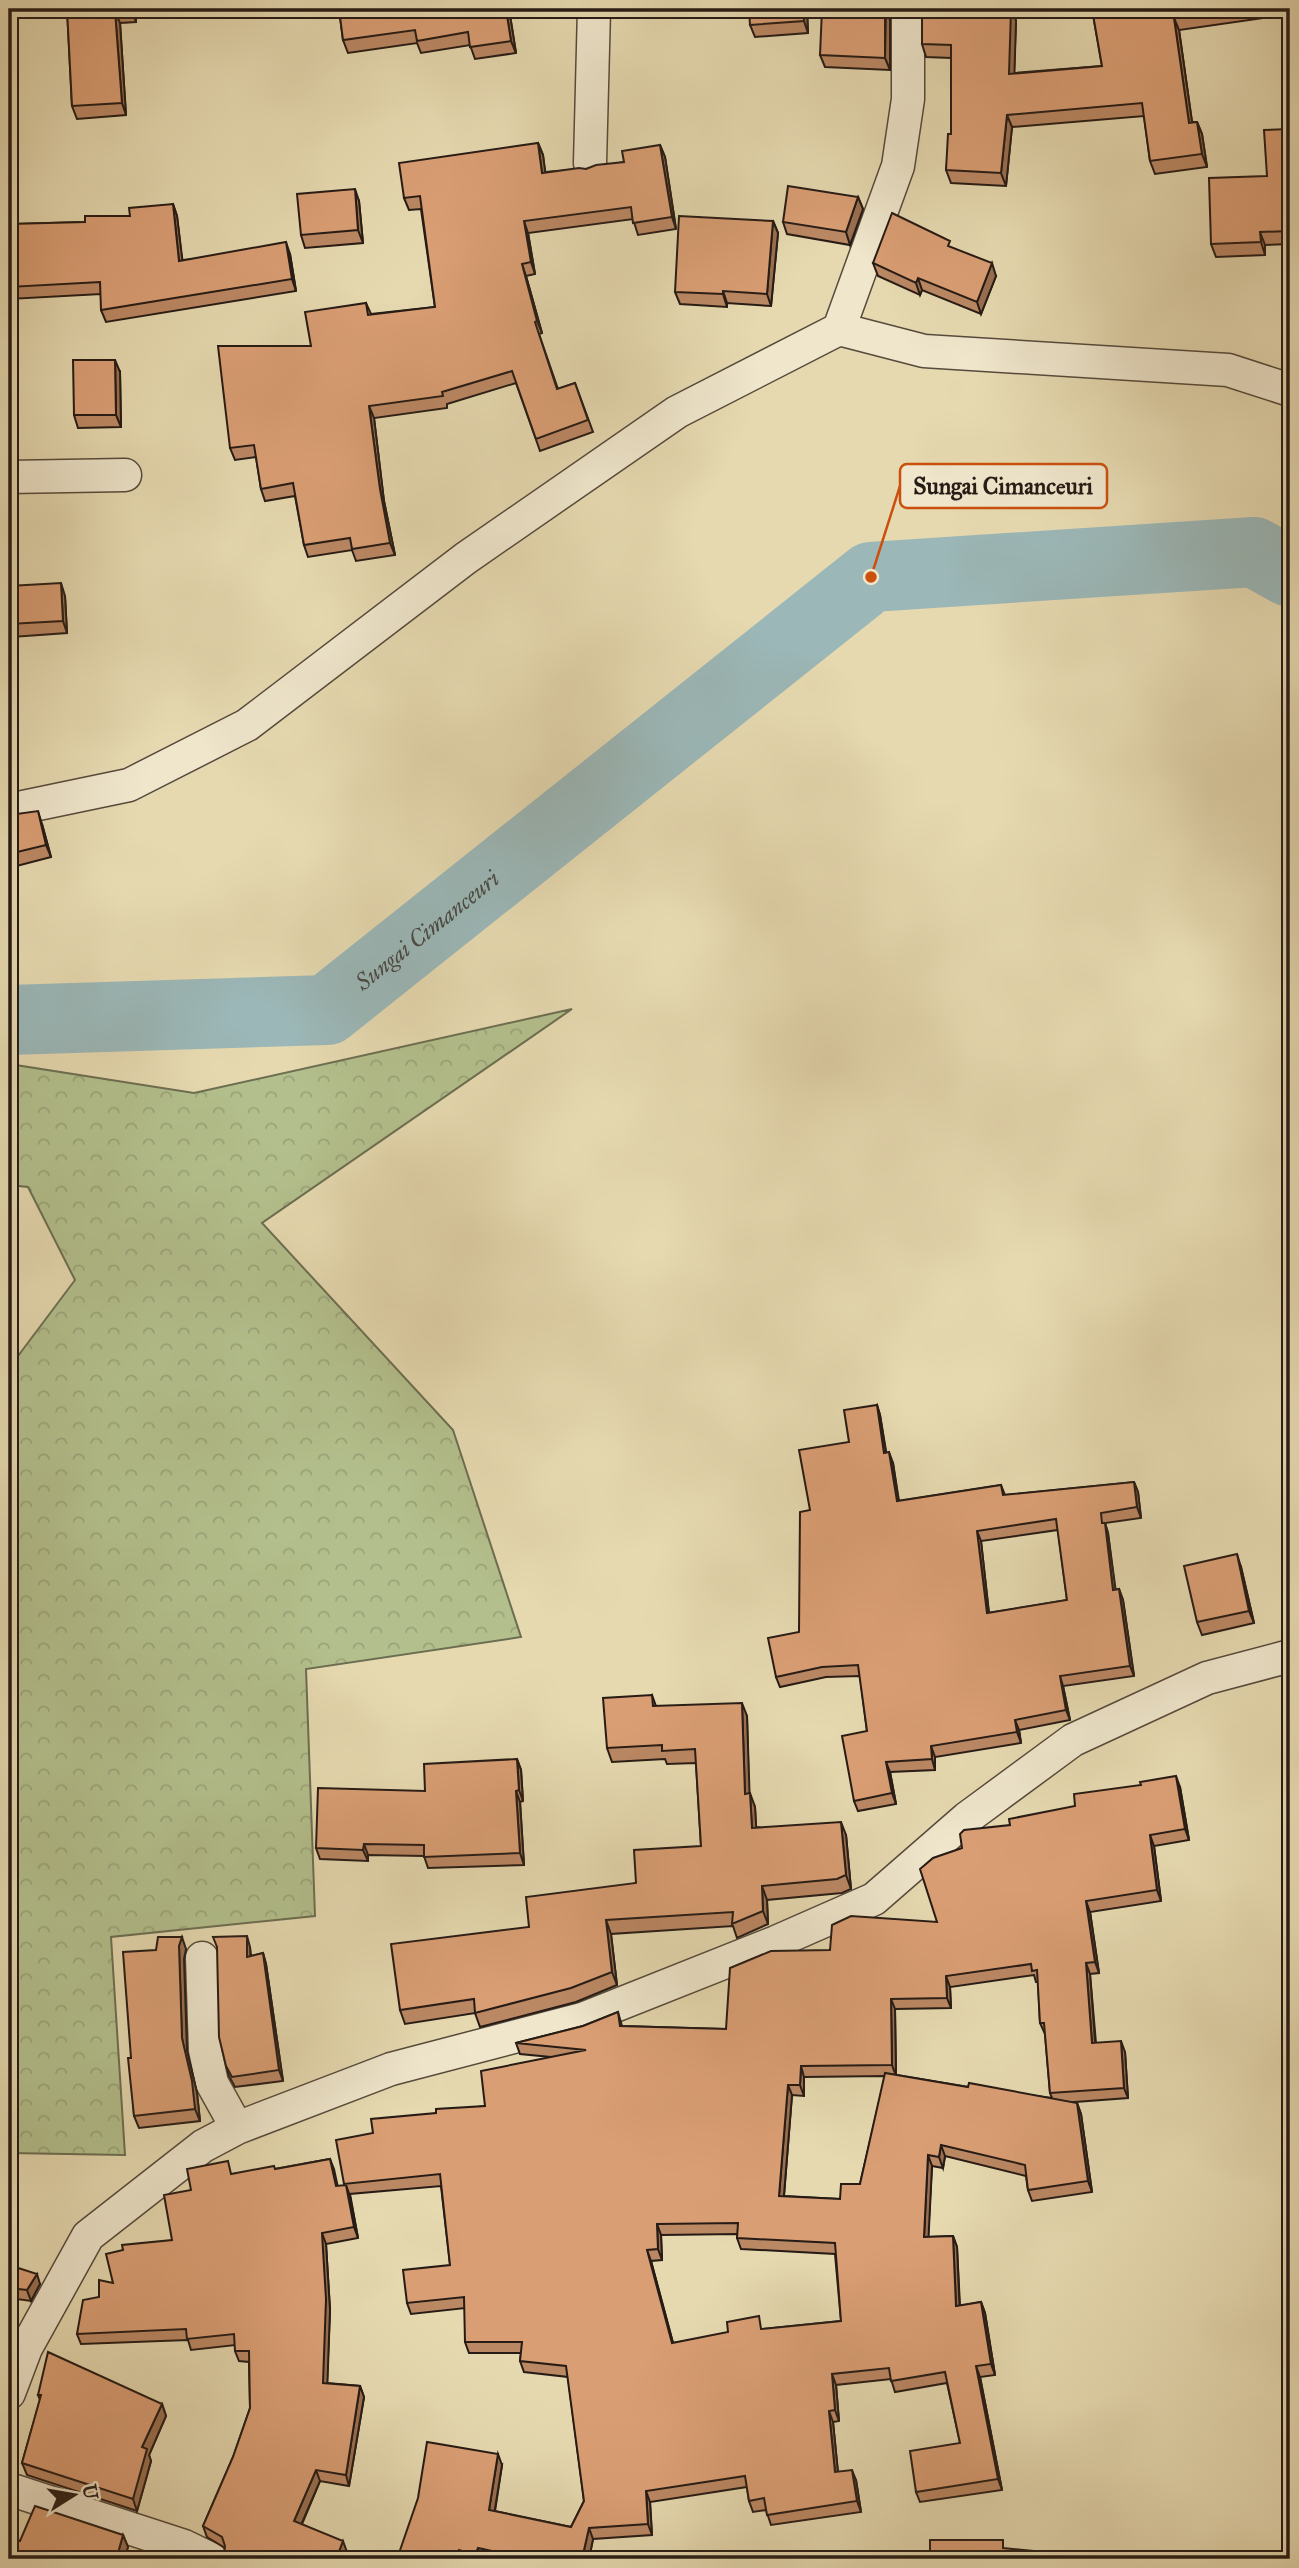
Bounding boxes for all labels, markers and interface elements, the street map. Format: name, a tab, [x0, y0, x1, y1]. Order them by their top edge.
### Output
callout: Sungai Cimanceuri	[900, 464, 1107, 508]
text: Sungai Cimanceuri	[913, 472, 1093, 501]
water label: Sungai Cimanceuri	[348, 864, 505, 997]
north arrow	[38, 2460, 108, 2530]
text: U	[77, 2482, 103, 2502]

